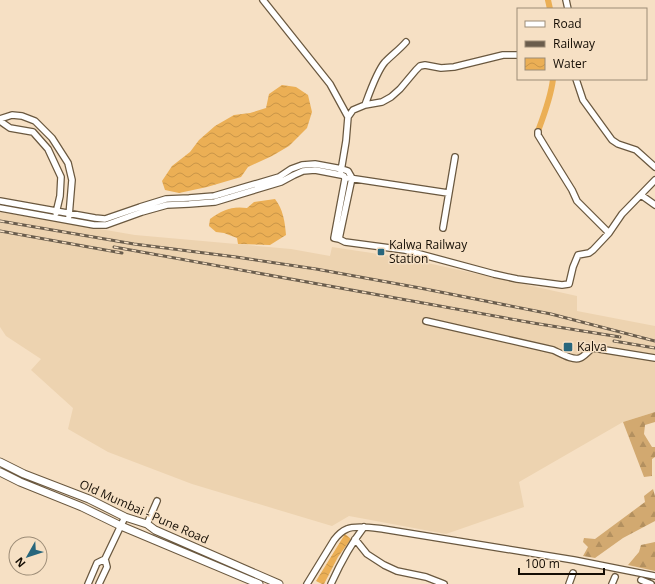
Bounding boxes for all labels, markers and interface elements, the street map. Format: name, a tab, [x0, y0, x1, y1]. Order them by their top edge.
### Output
legend	[517, 8, 647, 80]
text: Road	[553, 15, 582, 32]
text: Railway	[553, 35, 596, 52]
text: Water	[553, 55, 587, 72]
place label: Kalwa Railway Station	[389, 236, 468, 267]
marker: Kalwa Railway Station	[376, 247, 386, 257]
place label: Kalva	[577, 338, 607, 355]
marker: Kalva	[562, 341, 574, 353]
street label: Old Mumbai - Pune Road	[77, 475, 211, 548]
north arrow	[8, 536, 48, 576]
scale bar	[519, 550, 604, 576]
text: N	[11, 554, 28, 571]
text: 100 m	[525, 555, 560, 572]

